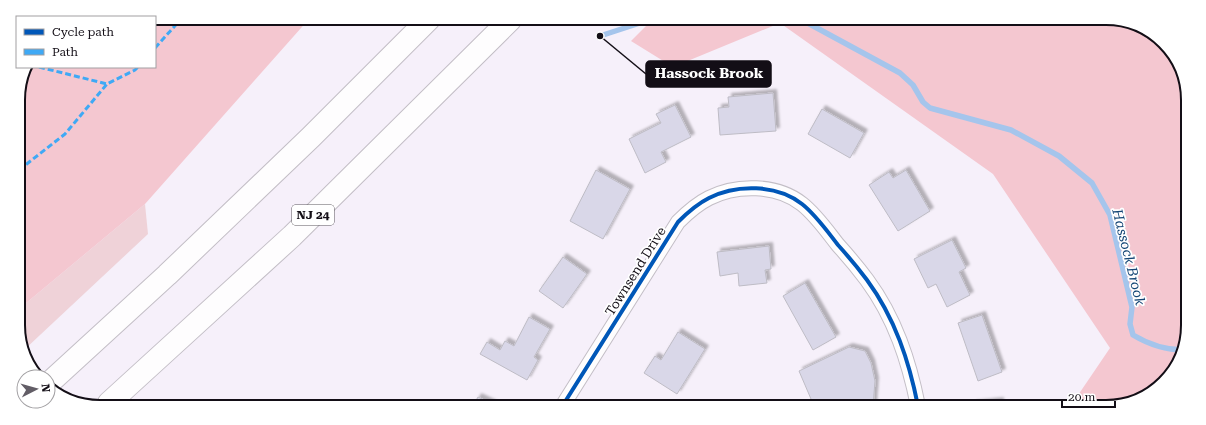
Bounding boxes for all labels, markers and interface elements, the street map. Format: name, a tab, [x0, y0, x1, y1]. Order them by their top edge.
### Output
legend	[16, 16, 156, 68]
text: Cycle path	[52, 25, 114, 39]
text: Path	[52, 45, 78, 59]
callout: Hassock Brook	[646, 61, 771, 87]
text: Hassock Brook	[655, 65, 764, 81]
road number: NJ 24	[292, 205, 334, 225]
water label: Hassock Brook	[1109, 206, 1149, 307]
street label: Townsend Drive	[602, 224, 669, 318]
north arrow	[16, 369, 56, 409]
text: N	[39, 383, 52, 393]
scale bar	[1062, 383, 1115, 409]
text: 20 m	[1068, 390, 1095, 404]

